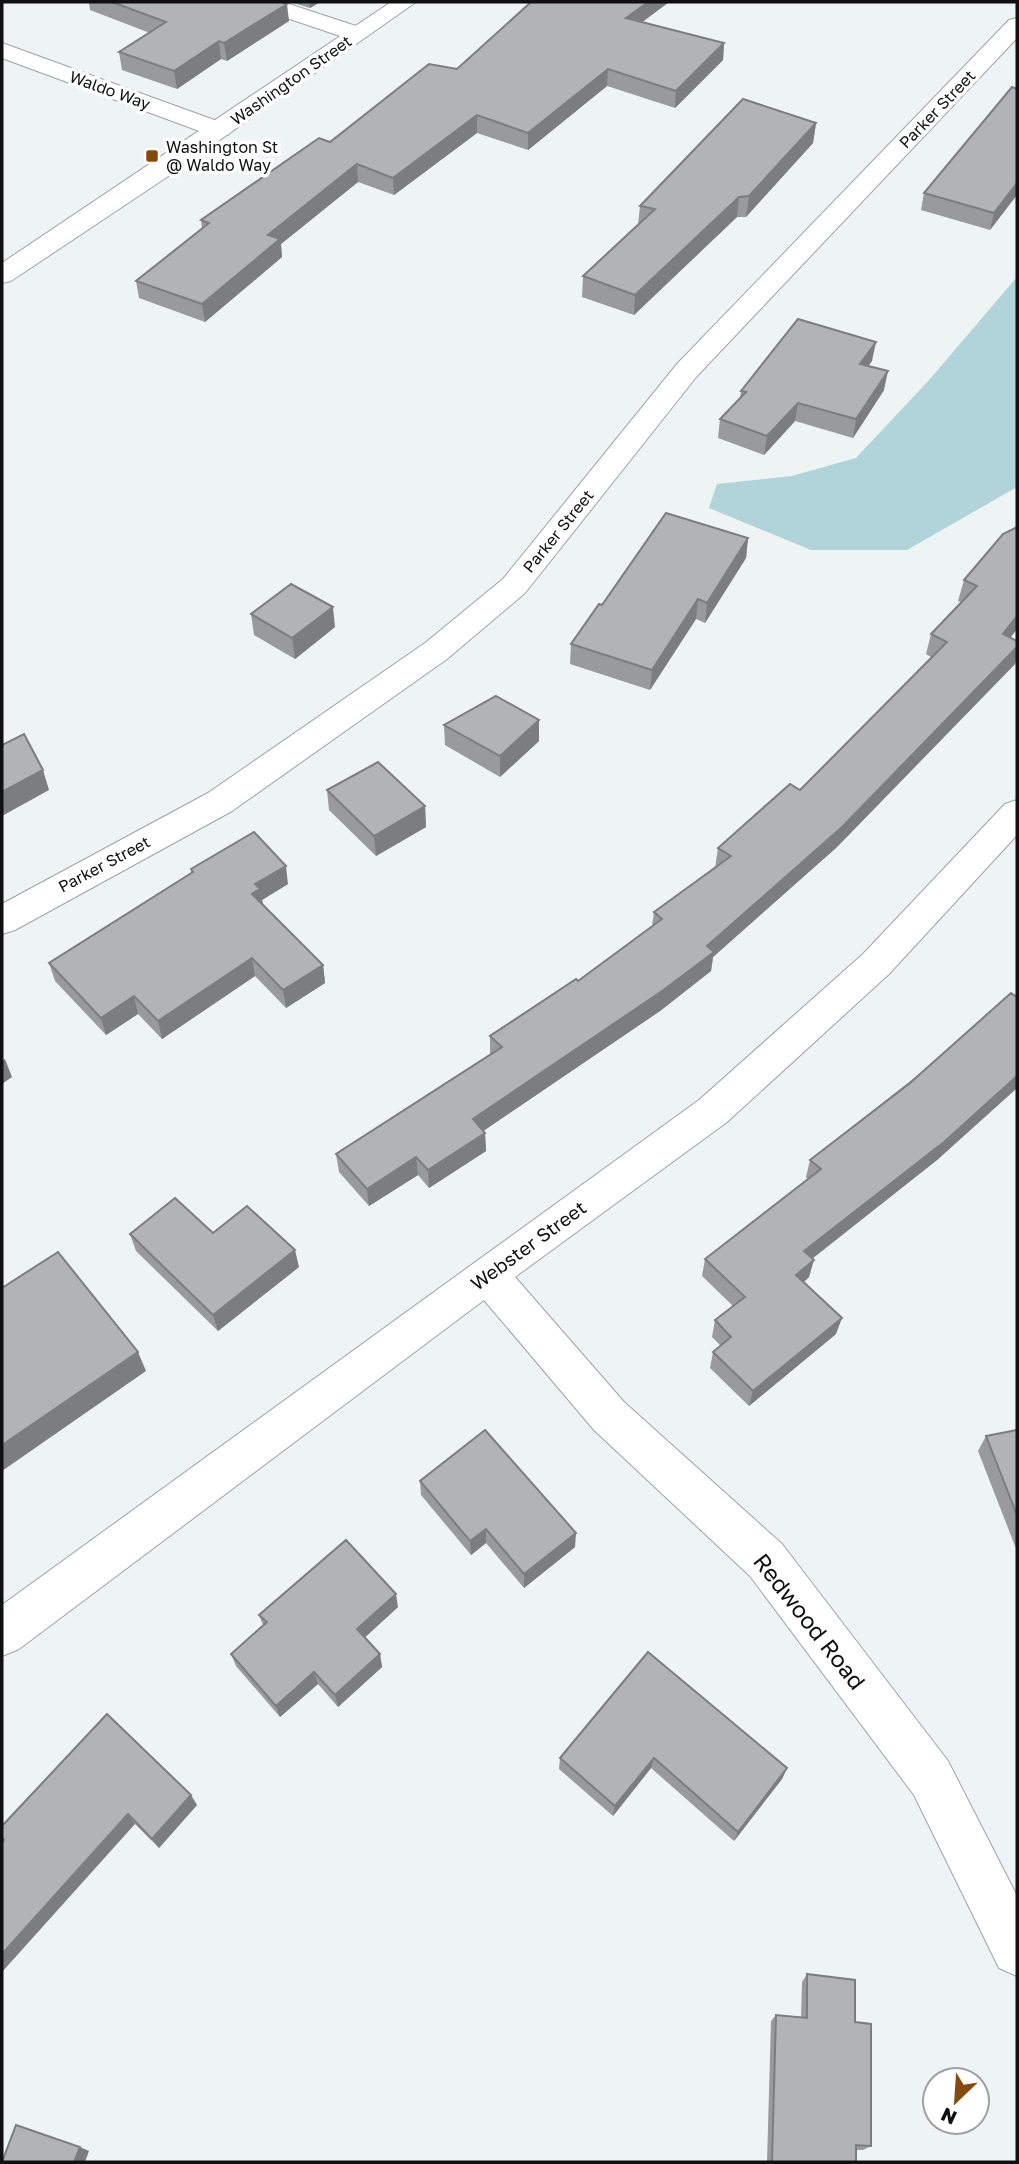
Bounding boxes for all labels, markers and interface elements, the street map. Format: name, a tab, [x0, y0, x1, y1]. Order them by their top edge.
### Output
street label: Washington Street	[227, 31, 355, 129]
street label: Waldo Way	[67, 66, 153, 114]
street label: Parker Street	[895, 66, 979, 152]
place label: Washington St @ Waldo Way	[166, 137, 278, 175]
marker: Washington St @ Waldo Way	[144, 148, 160, 164]
street label: Parker Street	[518, 485, 598, 577]
street label: Parker Street	[55, 831, 153, 897]
street label: Webster Street	[466, 1195, 590, 1295]
street label: Redwood Road	[748, 1547, 872, 1695]
north arrow	[921, 2066, 991, 2136]
text: N	[937, 2103, 960, 2130]

